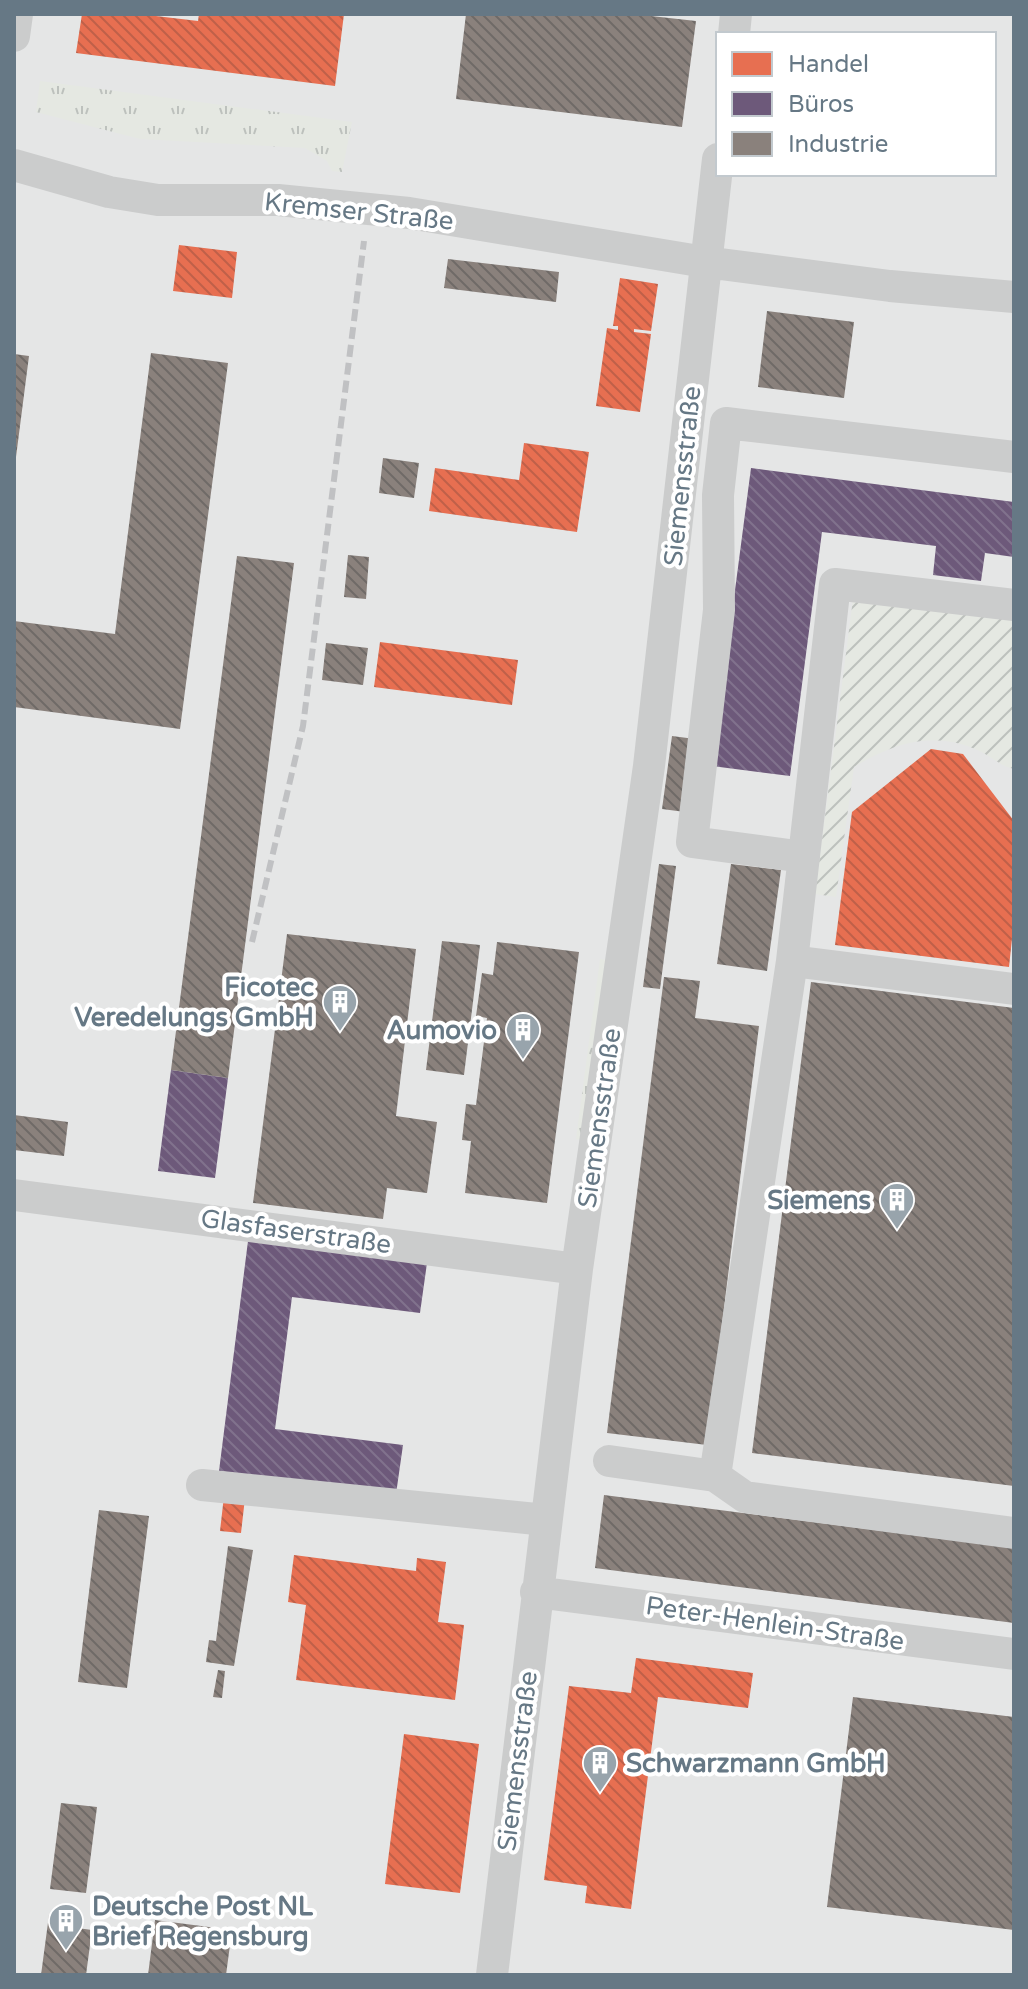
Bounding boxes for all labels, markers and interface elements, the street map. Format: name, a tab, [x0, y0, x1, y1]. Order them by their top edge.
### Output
legend	[716, 32, 996, 176]
text: Handel	[788, 50, 869, 79]
text: Büros	[788, 90, 854, 119]
text: Industrie	[788, 130, 888, 159]
street label: Kremser Straße	[263, 186, 455, 237]
street label: Siemensstraße	[658, 384, 707, 568]
place label: Ficotec Veredelungs GmbH	[74, 972, 314, 1033]
building icon: Ficotec Veredelungs GmbH	[321, 983, 359, 1033]
building icon: Aumovio	[504, 1011, 542, 1061]
place label: Aumovio	[387, 1015, 497, 1046]
street label: Siemensstraße	[572, 1026, 627, 1210]
building icon: Siemens	[878, 1181, 916, 1231]
place label: Siemens	[767, 1185, 871, 1216]
street label: Glasfaserstraße	[199, 1203, 393, 1260]
street label: Peter-Henlein-Straße	[644, 1590, 906, 1657]
street label: Siemensstraße	[491, 1669, 544, 1853]
building icon: Schwarzmann GmbH	[581, 1744, 619, 1794]
place label: Schwarzmann GmbH	[626, 1748, 886, 1779]
place label: Deutsche Post NL Brief Regensburg	[92, 1891, 314, 1952]
building icon: Deutsche Post NL Brief Regensburg	[47, 1902, 85, 1952]

